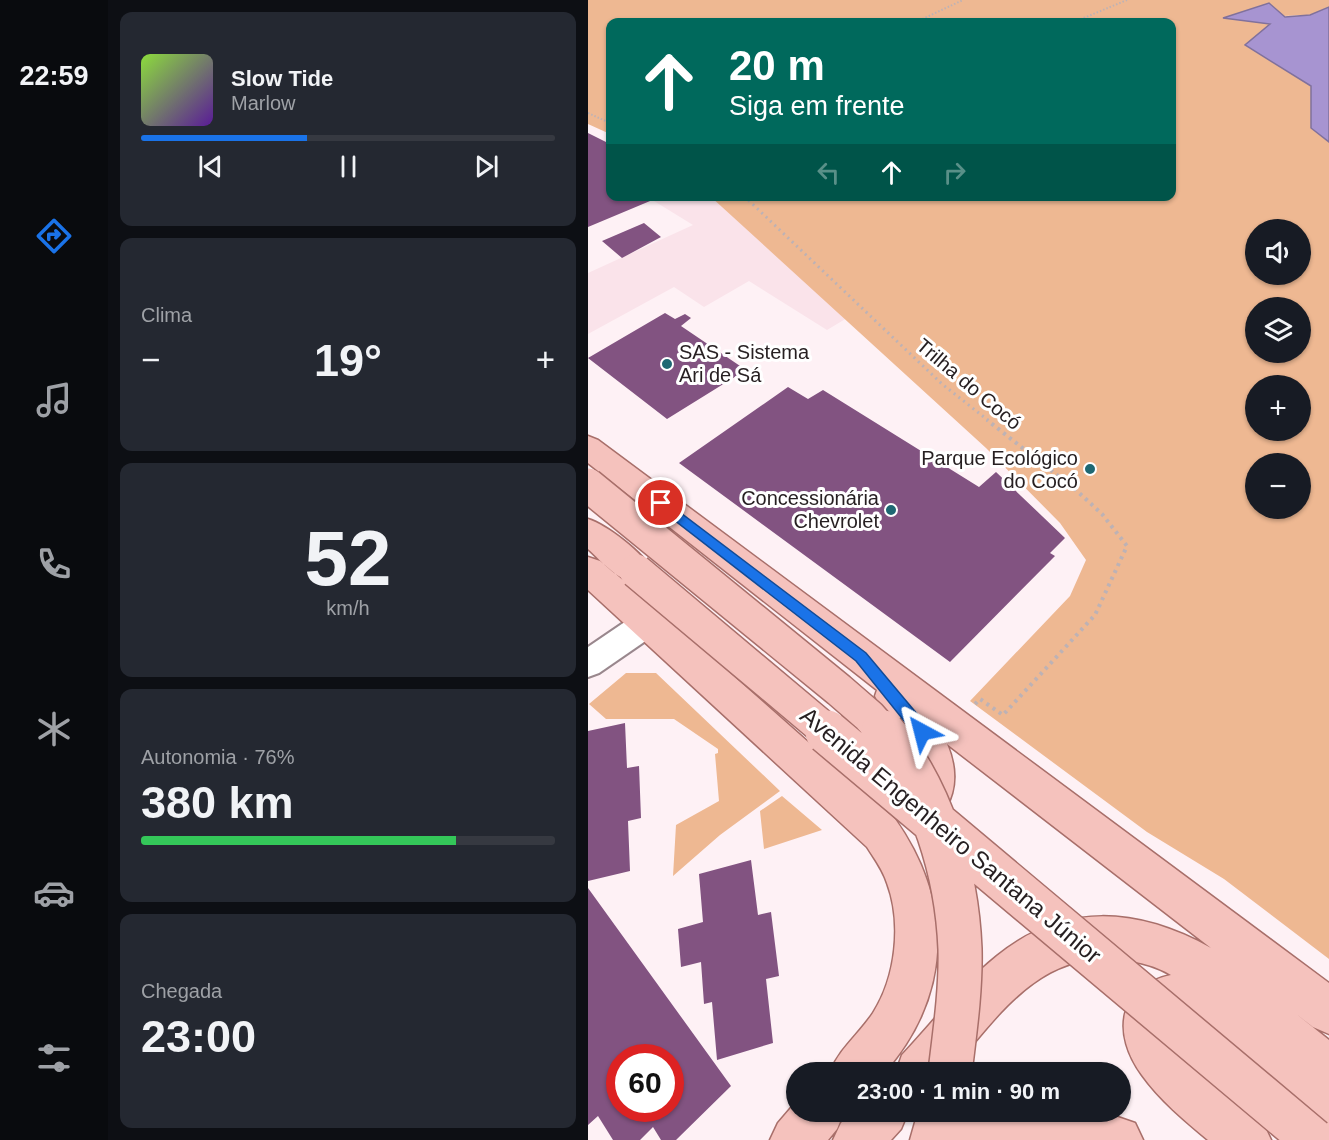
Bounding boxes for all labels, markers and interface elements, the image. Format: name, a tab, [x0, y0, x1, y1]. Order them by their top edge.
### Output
icon: ahead	[630, 42, 708, 120]
text: 20 m	[729, 42, 825, 89]
text: 22:59	[19, 61, 89, 91]
text: Slow Tide	[231, 66, 333, 91]
text: Siga em frente	[729, 91, 905, 121]
text: Marlow	[231, 92, 295, 114]
icon: previous	[194, 150, 227, 183]
icon: pause	[332, 150, 365, 183]
icon: next	[470, 150, 503, 183]
icon: left	[812, 156, 845, 189]
icon: ahead	[875, 156, 908, 189]
icon: right	[938, 156, 971, 189]
icon: directions	[33, 215, 75, 257]
map controls	[1245, 219, 1311, 519]
button: sound	[1245, 219, 1311, 285]
button: layers	[1245, 297, 1311, 363]
text: Clima	[141, 304, 192, 326]
street label: Trilha do Cocó	[912, 334, 1026, 434]
text: 19°	[314, 335, 382, 386]
text: −	[141, 341, 160, 378]
text: +	[536, 341, 555, 378]
place label: SAS - Sistema Ari de Sá	[679, 341, 810, 386]
marker: SAS - Sistema Ari de Sá	[660, 357, 674, 371]
button: +	[1245, 375, 1311, 441]
icon: music	[33, 379, 75, 421]
place label: Parque Ecológico do Cocó	[921, 447, 1078, 492]
button: −	[1245, 453, 1311, 519]
marker: Parque Ecológico do Cocó	[1083, 462, 1097, 476]
pin	[635, 477, 686, 528]
icon: arrive	[644, 486, 677, 519]
place label: Concessionária Chevrolet	[741, 487, 880, 532]
marker: Concessionária Chevrolet	[884, 503, 898, 517]
text: 52	[305, 514, 391, 602]
icon: phone	[33, 543, 75, 585]
text: km/h	[326, 597, 370, 619]
position arrow	[890, 700, 954, 764]
street label: Avenida Engenheiro Santana Júnior	[795, 701, 1107, 969]
icon: climate	[33, 708, 75, 750]
text: Autonomia · 76%	[141, 746, 294, 768]
text: 380 km	[141, 777, 294, 828]
icon: car	[33, 872, 75, 914]
text: Chegada	[141, 980, 222, 1002]
text: 23:00	[141, 1011, 256, 1062]
icon: filters	[33, 1037, 75, 1079]
speed limit sign: 60	[606, 1044, 684, 1122]
text: 23:00 · 1 min · 90 m	[857, 1079, 1060, 1104]

